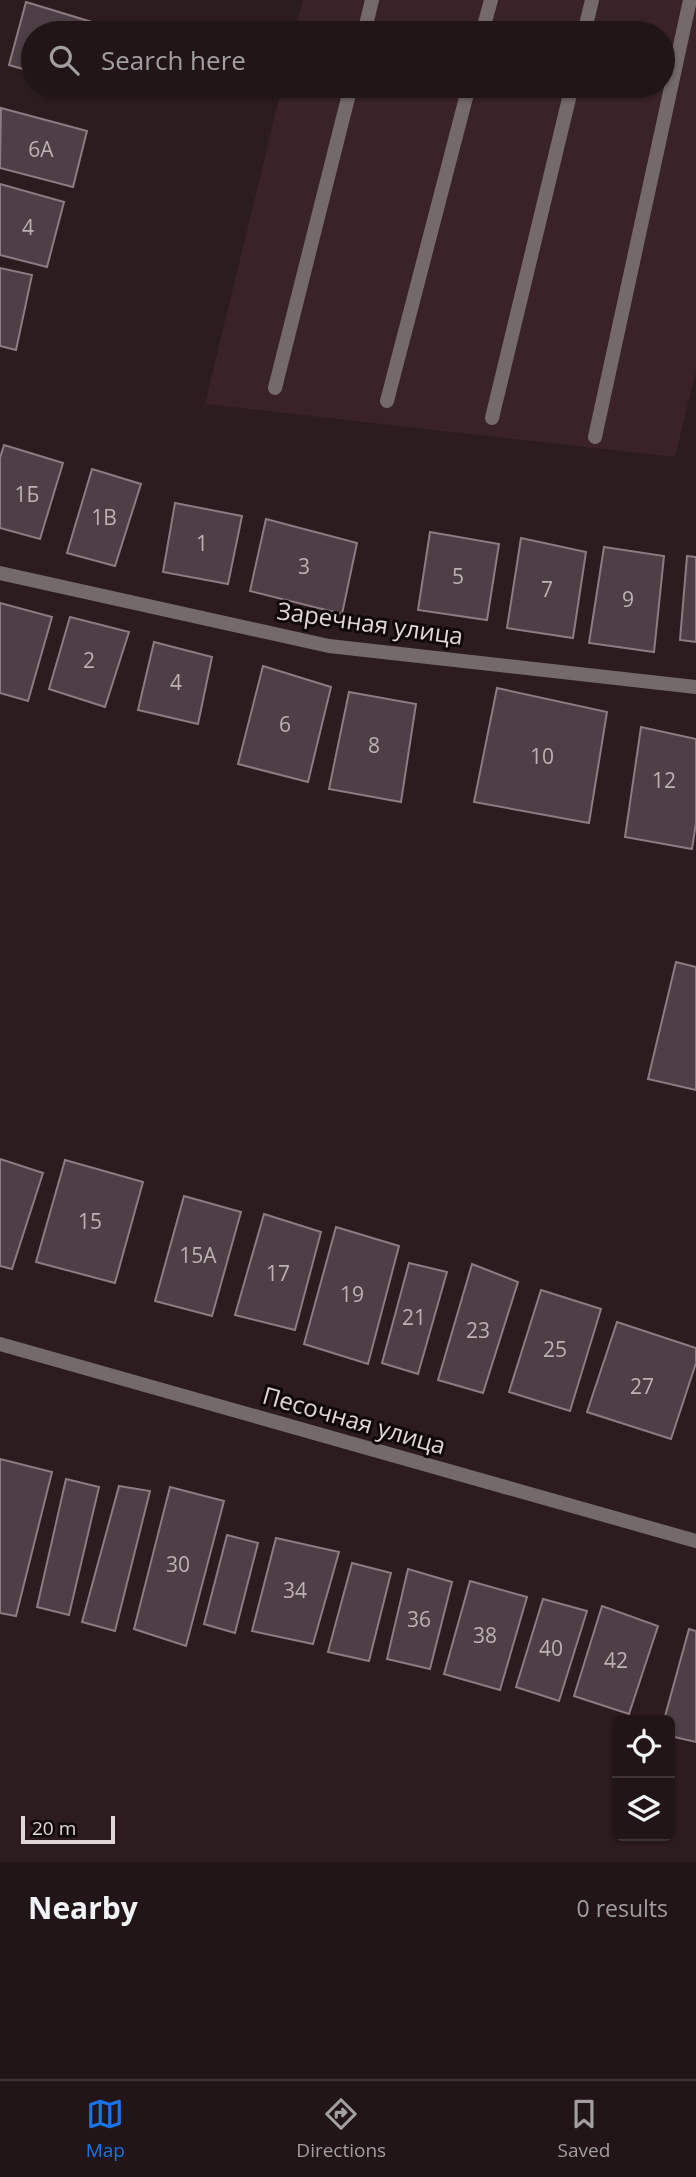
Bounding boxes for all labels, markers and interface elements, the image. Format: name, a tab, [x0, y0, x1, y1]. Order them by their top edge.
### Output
search box	[21, 21, 675, 98]
icon: search	[45, 41, 83, 79]
text: Search here	[101, 42, 246, 78]
house number: 6А	[28, 135, 54, 163]
house number: 4	[22, 213, 34, 241]
house number: 1Б	[15, 480, 39, 508]
house number: 1В	[91, 503, 117, 531]
house number: 1	[196, 529, 208, 557]
house number: 3	[298, 552, 310, 580]
house number: 5	[452, 562, 464, 590]
house number: 7	[541, 575, 553, 603]
house number: 9	[622, 585, 634, 613]
street label: Заречная улица	[275, 593, 465, 652]
house number: 2	[83, 646, 95, 674]
house number: 4	[170, 668, 182, 696]
house number: 6	[279, 710, 291, 738]
house number: 8	[368, 731, 380, 759]
house number: 10	[530, 742, 554, 770]
house number: 12	[652, 766, 676, 794]
house number: 15	[78, 1207, 102, 1235]
house number: 15А	[179, 1241, 217, 1269]
house number: 17	[266, 1259, 290, 1287]
house number: 19	[340, 1280, 364, 1308]
house number: 21	[402, 1303, 426, 1331]
house number: 23	[466, 1316, 490, 1344]
house number: 25	[543, 1335, 567, 1363]
house number: 27	[630, 1372, 654, 1400]
street label: Песочная улица	[259, 1378, 450, 1461]
house number: 30	[166, 1550, 190, 1578]
house number: 34	[283, 1576, 307, 1604]
house number: 36	[407, 1605, 431, 1633]
house number: 38	[473, 1621, 497, 1649]
house number: 40	[539, 1634, 563, 1662]
house number: 42	[604, 1646, 628, 1674]
map controls	[612, 1715, 675, 1841]
button: locate	[612, 1715, 675, 1778]
button: layers	[612, 1778, 675, 1841]
scale bar	[21, 1813, 116, 1845]
text: 20 m	[32, 1815, 76, 1841]
text: Nearby	[28, 1887, 138, 1928]
text: 0 results	[577, 1892, 668, 1924]
tab: Map	[86, 2095, 125, 2163]
tab: Directions	[296, 2095, 386, 2163]
tab: Saved	[558, 2095, 610, 2163]

